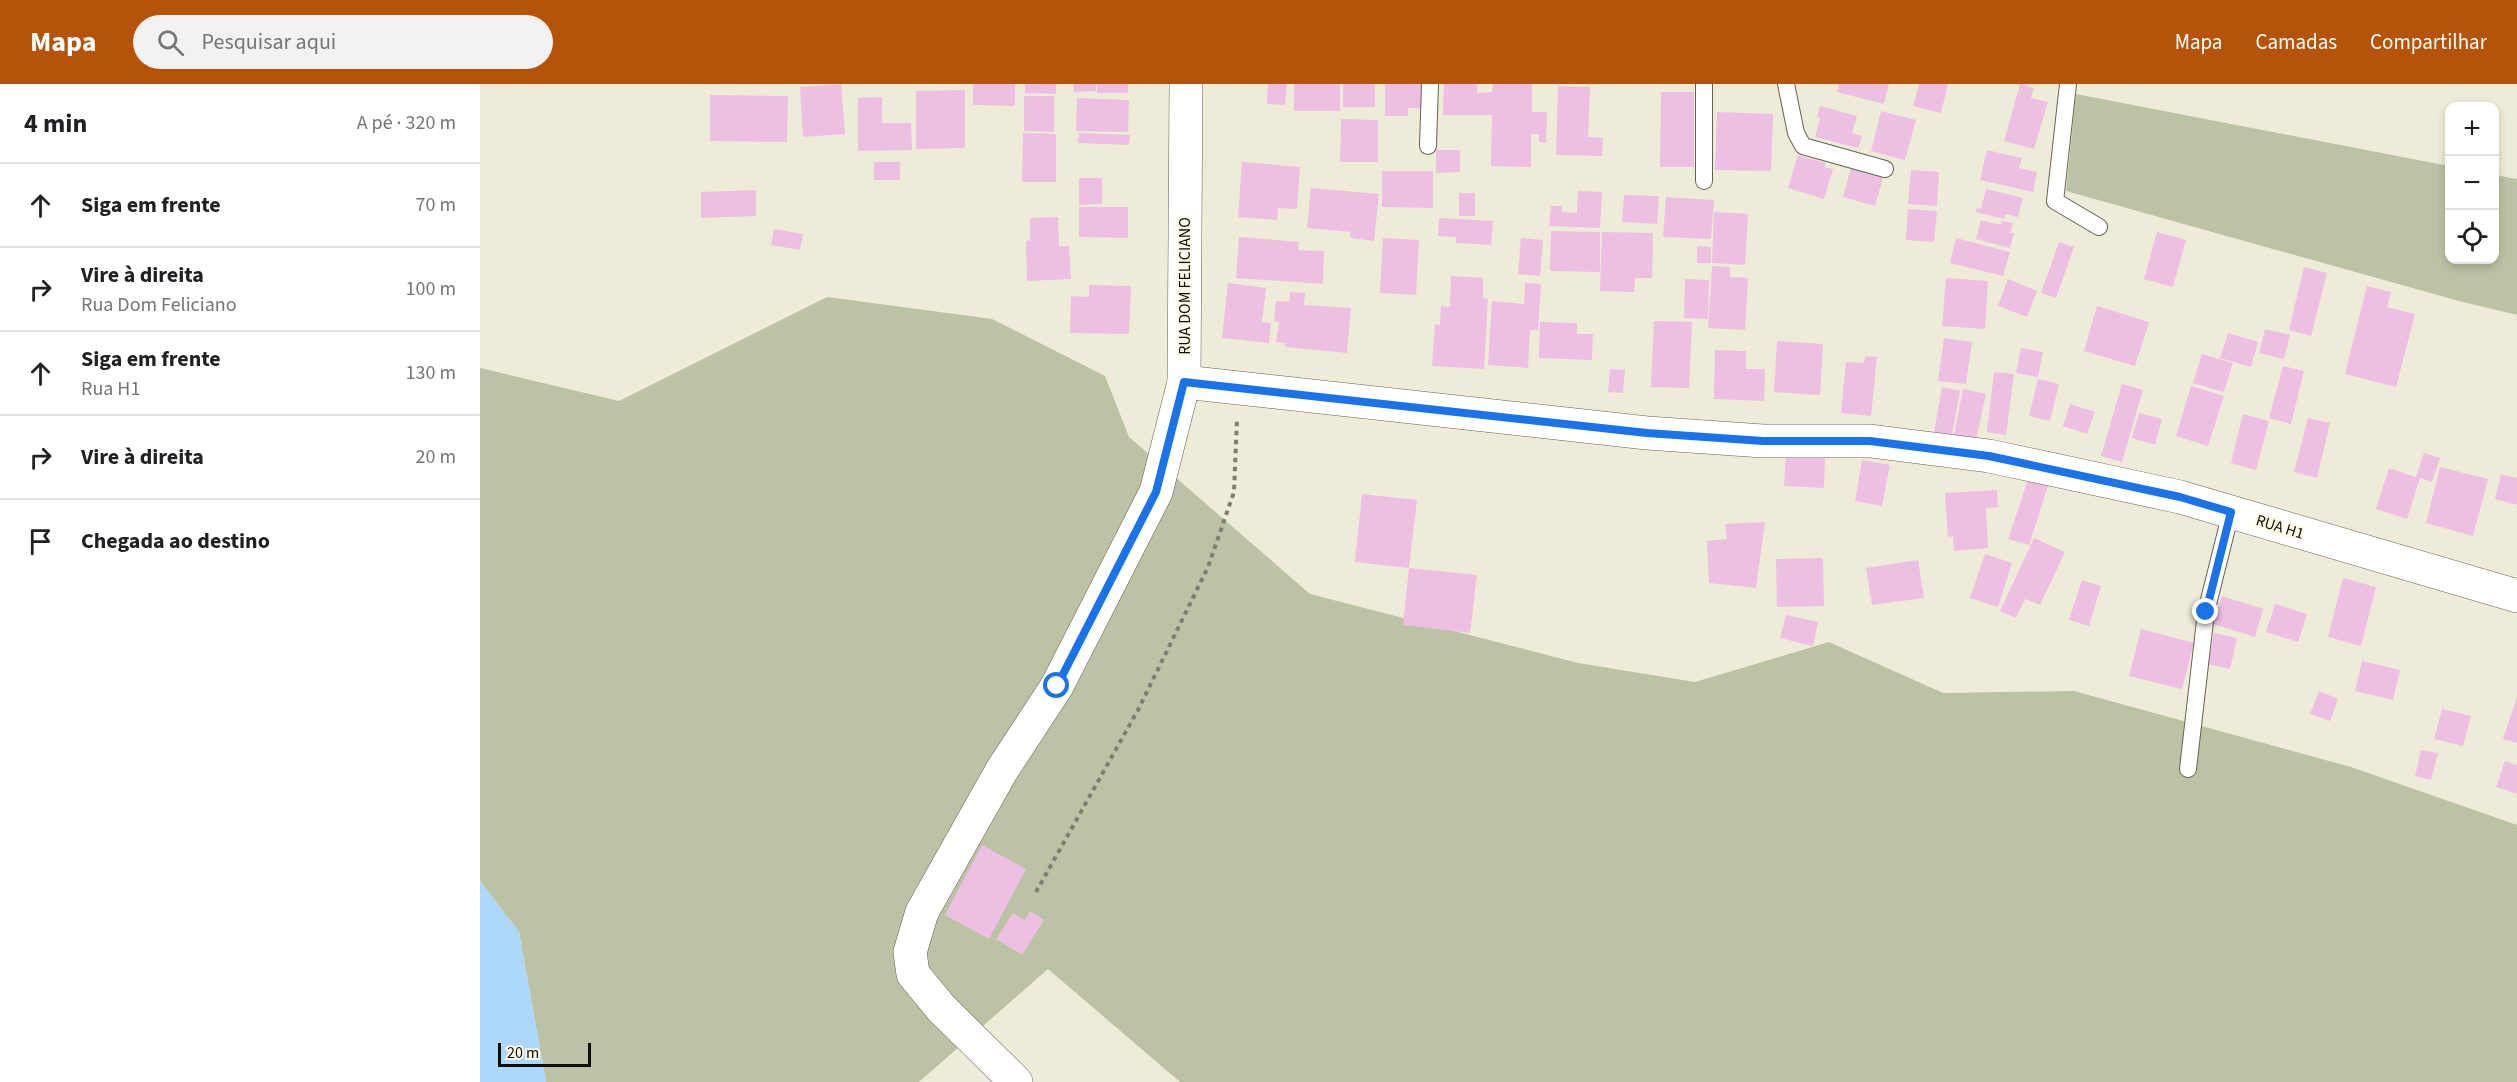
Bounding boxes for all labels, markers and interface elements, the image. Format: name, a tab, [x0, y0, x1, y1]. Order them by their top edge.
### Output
search box	[133, 15, 553, 69]
text: Mapa	[30, 22, 97, 62]
icon: search	[154, 26, 187, 59]
text: Pesquisar aqui	[202, 26, 336, 58]
text: Mapa	[2175, 27, 2222, 57]
text: Camadas	[2255, 27, 2337, 57]
text: Compartilhar	[2370, 27, 2487, 57]
map controls	[2445, 102, 2499, 264]
button: +	[2445, 102, 2499, 156]
text: 4 min	[24, 105, 87, 142]
text: A pé · 320 m	[357, 109, 456, 137]
button: −	[2445, 156, 2499, 210]
icon: ahead	[24, 189, 57, 222]
text: Siga em frente	[81, 189, 221, 221]
text: 70 m	[416, 191, 456, 219]
button: locate	[2445, 210, 2499, 264]
street label: RUA DOM FELICIANO	[1174, 217, 1196, 355]
text: Vire à direita	[81, 259, 204, 291]
icon: right	[24, 273, 57, 306]
text: 100 m	[406, 275, 456, 303]
text: Rua Dom Feliciano	[81, 291, 237, 319]
text: Siga em frente	[81, 343, 221, 375]
icon: ahead	[24, 357, 57, 390]
text: 130 m	[406, 359, 456, 387]
text: Rua H1	[81, 375, 140, 403]
icon: right	[24, 441, 57, 474]
text: Vire à direita	[81, 441, 204, 473]
text: 20 m	[416, 443, 456, 471]
street label: RUA H1	[2253, 509, 2307, 545]
icon: arrive	[24, 525, 57, 558]
text: Chegada ao destino	[81, 525, 270, 557]
route end	[2192, 598, 2218, 624]
route start	[1043, 672, 1069, 698]
scale bar	[498, 1040, 591, 1068]
text: 20 m	[507, 1042, 539, 1064]

